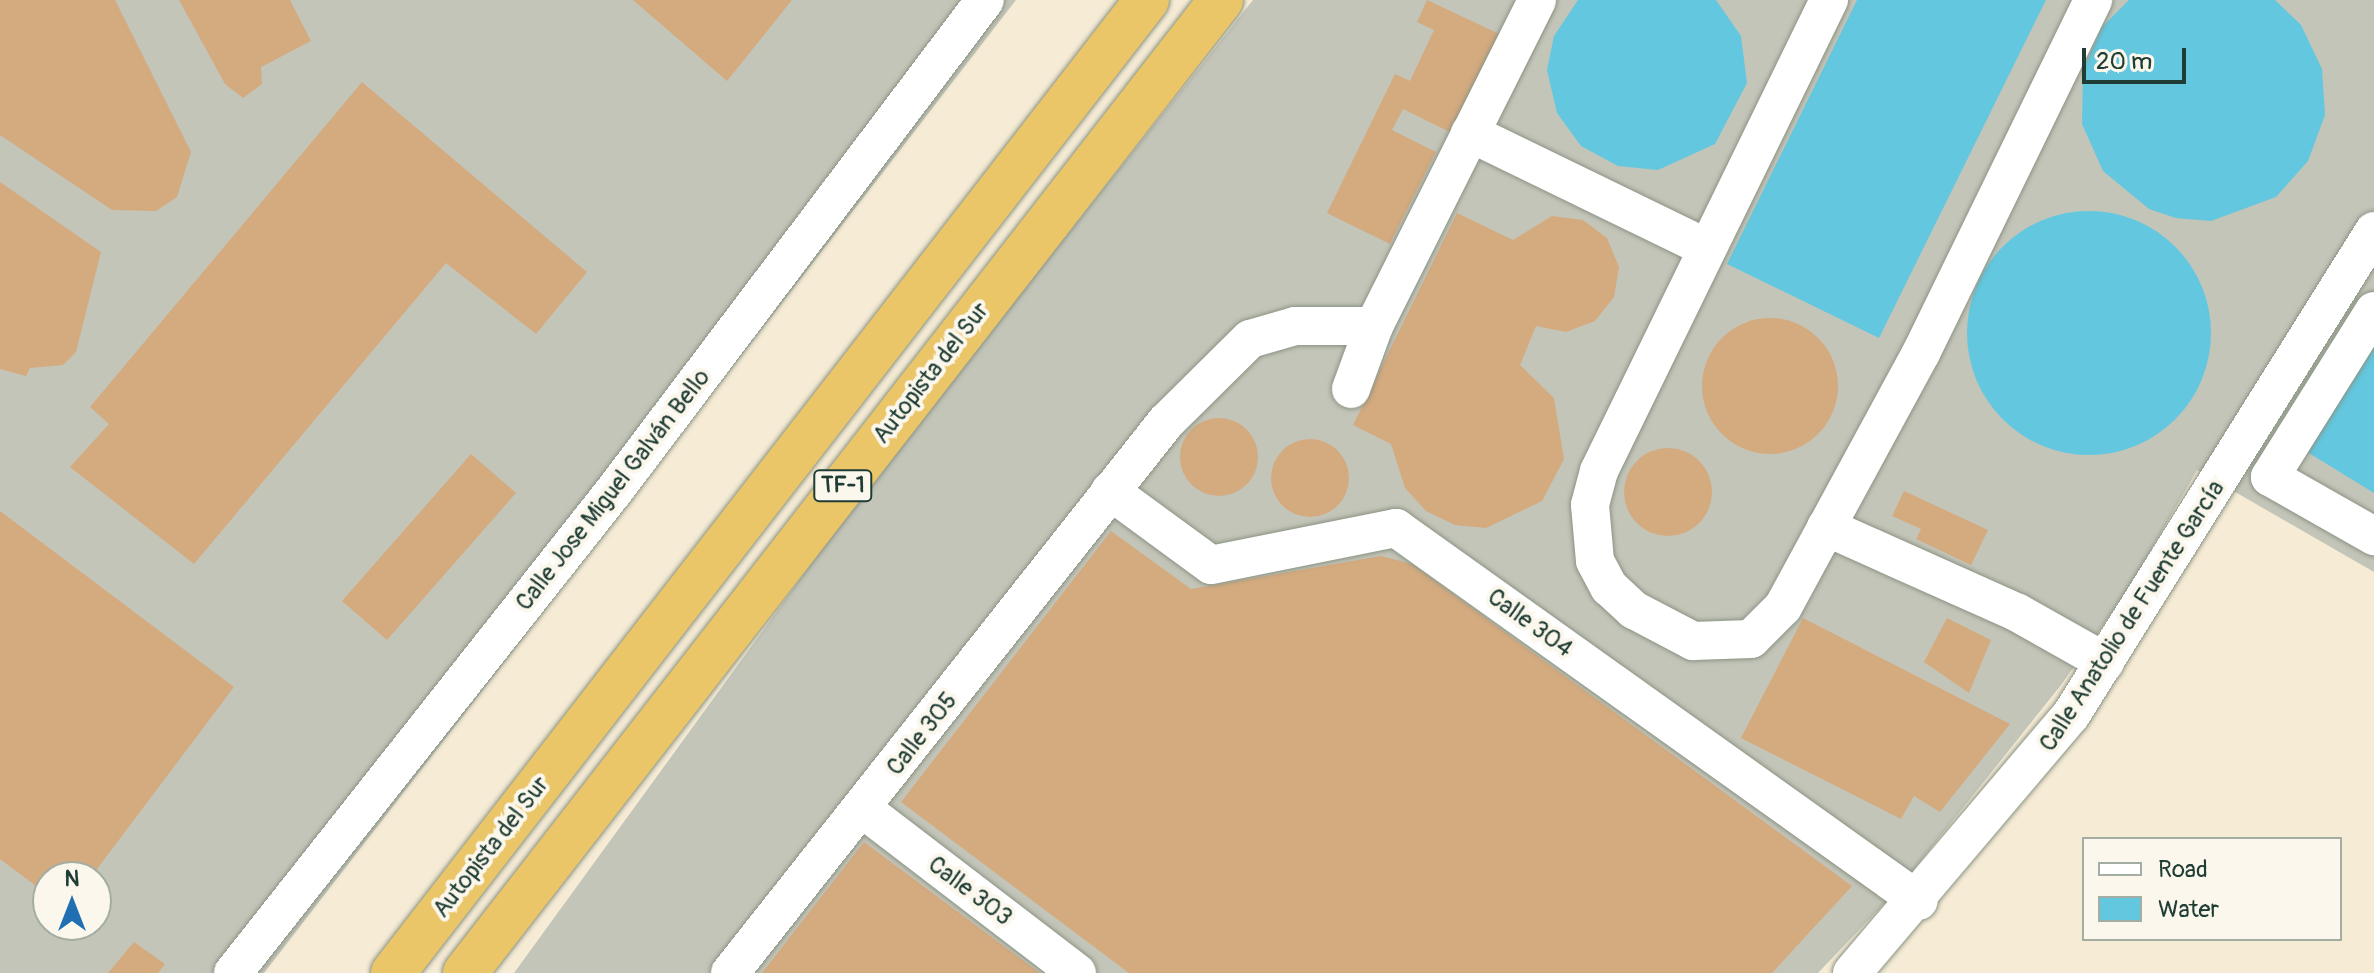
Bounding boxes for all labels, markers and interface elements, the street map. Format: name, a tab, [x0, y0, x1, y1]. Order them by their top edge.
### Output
scale bar	[2086, 32, 2190, 82]
text: 20 m	[2096, 47, 2152, 76]
street label: Autopista del Sur	[867, 297, 995, 449]
street label: Calle Jose Miguel Galván Bello	[510, 364, 716, 616]
road number: TF-1	[813, 468, 873, 504]
street label: Calle Anatolio de Fuente García	[2034, 475, 2230, 757]
street label: Calle 304	[1482, 583, 1578, 663]
street label: Calle 305	[881, 687, 963, 781]
street label: Autopista del Sur	[427, 771, 555, 923]
legend	[2082, 837, 2342, 941]
street label: Calle 303	[922, 850, 1018, 932]
text: Road	[2158, 855, 2208, 884]
north arrow	[32, 861, 112, 941]
text: N	[65, 865, 79, 893]
text: Water	[2158, 895, 2219, 924]

